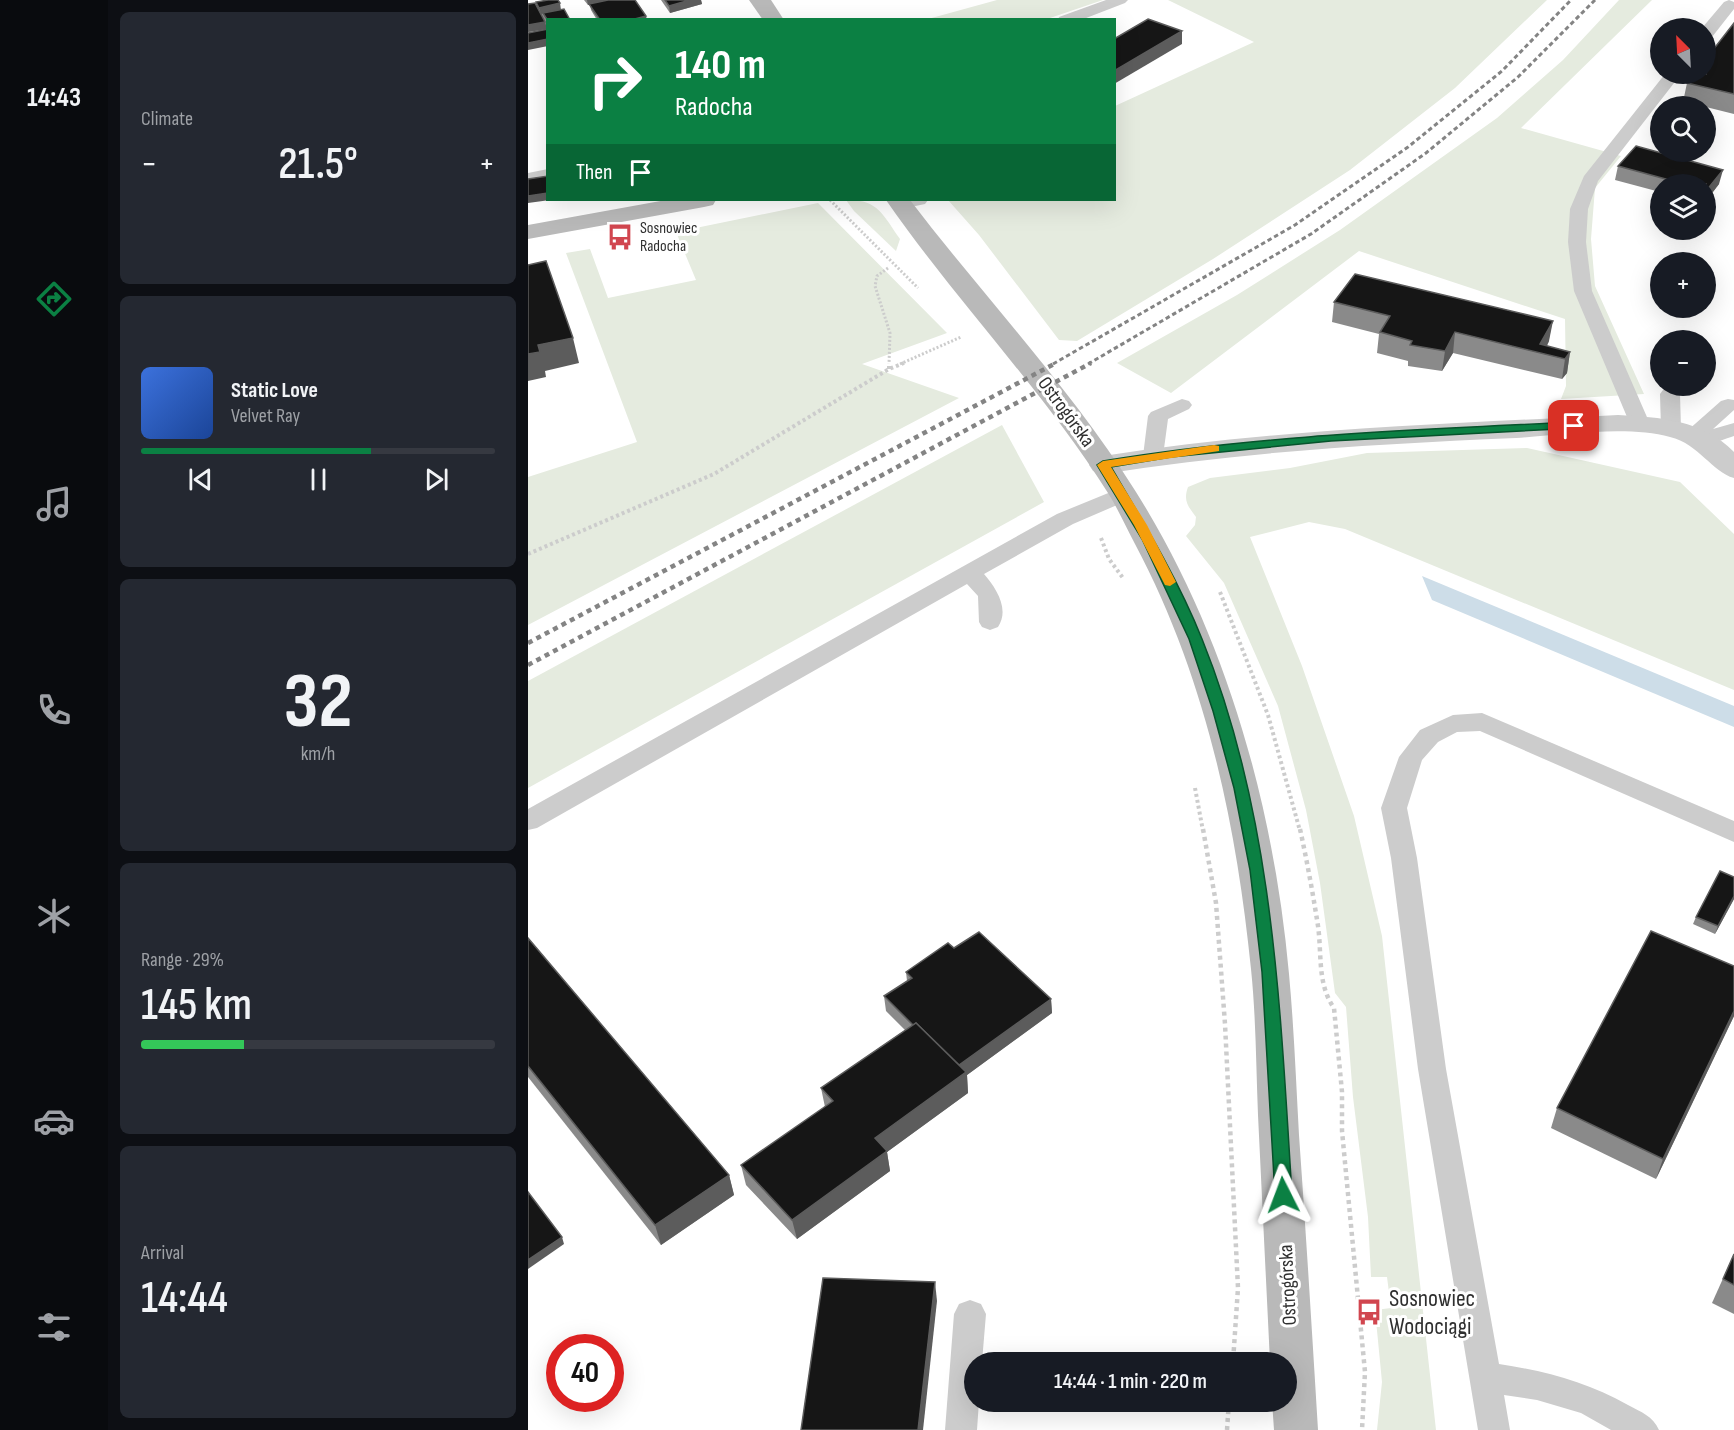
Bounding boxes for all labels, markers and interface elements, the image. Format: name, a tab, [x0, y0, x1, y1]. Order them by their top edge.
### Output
north arrow	[1650, 18, 1716, 84]
map controls	[1650, 18, 1716, 396]
text: 140 m	[675, 40, 766, 91]
icon: right	[576, 42, 654, 120]
text: 14:43	[27, 82, 81, 114]
text: Radocha	[675, 91, 753, 123]
button: search	[1650, 96, 1716, 162]
text: Climate	[141, 107, 193, 131]
text: 21.5°	[278, 137, 358, 192]
text: −	[141, 144, 157, 184]
text: +	[479, 144, 495, 184]
icon: arrive	[624, 156, 657, 189]
text: Then	[576, 159, 612, 186]
button: layers	[1650, 174, 1716, 240]
place label: Sosnowiec Radocha	[640, 219, 697, 256]
bus stop icon: Sosnowiec Radocha	[605, 222, 635, 252]
button: +	[1650, 252, 1716, 318]
icon: directions	[33, 278, 75, 320]
button: −	[1650, 330, 1716, 396]
street label: Ostrogórska	[1032, 372, 1100, 452]
text: Static Love	[231, 377, 318, 404]
pin	[1548, 400, 1599, 451]
text: Velvet Ray	[231, 404, 300, 428]
icon: arrive	[1557, 409, 1590, 442]
icon: previous	[184, 463, 217, 496]
icon: pause	[302, 463, 335, 496]
icon: next	[420, 463, 453, 496]
icon: music	[33, 483, 75, 525]
text: 32	[283, 656, 353, 749]
icon: phone	[33, 689, 75, 731]
text: km/h	[301, 742, 335, 766]
icon: climate	[33, 895, 75, 937]
text: Range · 29%	[141, 948, 224, 972]
text: 145 km	[141, 978, 252, 1033]
icon: car	[33, 1100, 75, 1142]
position arrow	[1251, 1163, 1315, 1227]
text: Arrival	[141, 1241, 184, 1265]
street label: Ostrogórska	[1274, 1244, 1302, 1326]
text: 14:44	[141, 1271, 228, 1326]
place label: Sosnowiec Wodociągi	[1389, 1284, 1475, 1341]
bus stop icon: Sosnowiec Wodociągi	[1354, 1297, 1384, 1327]
icon: filters	[33, 1306, 75, 1348]
speed limit sign: 40	[546, 1334, 624, 1412]
text: 14:44 · 1 min · 220 m	[1054, 1368, 1207, 1395]

